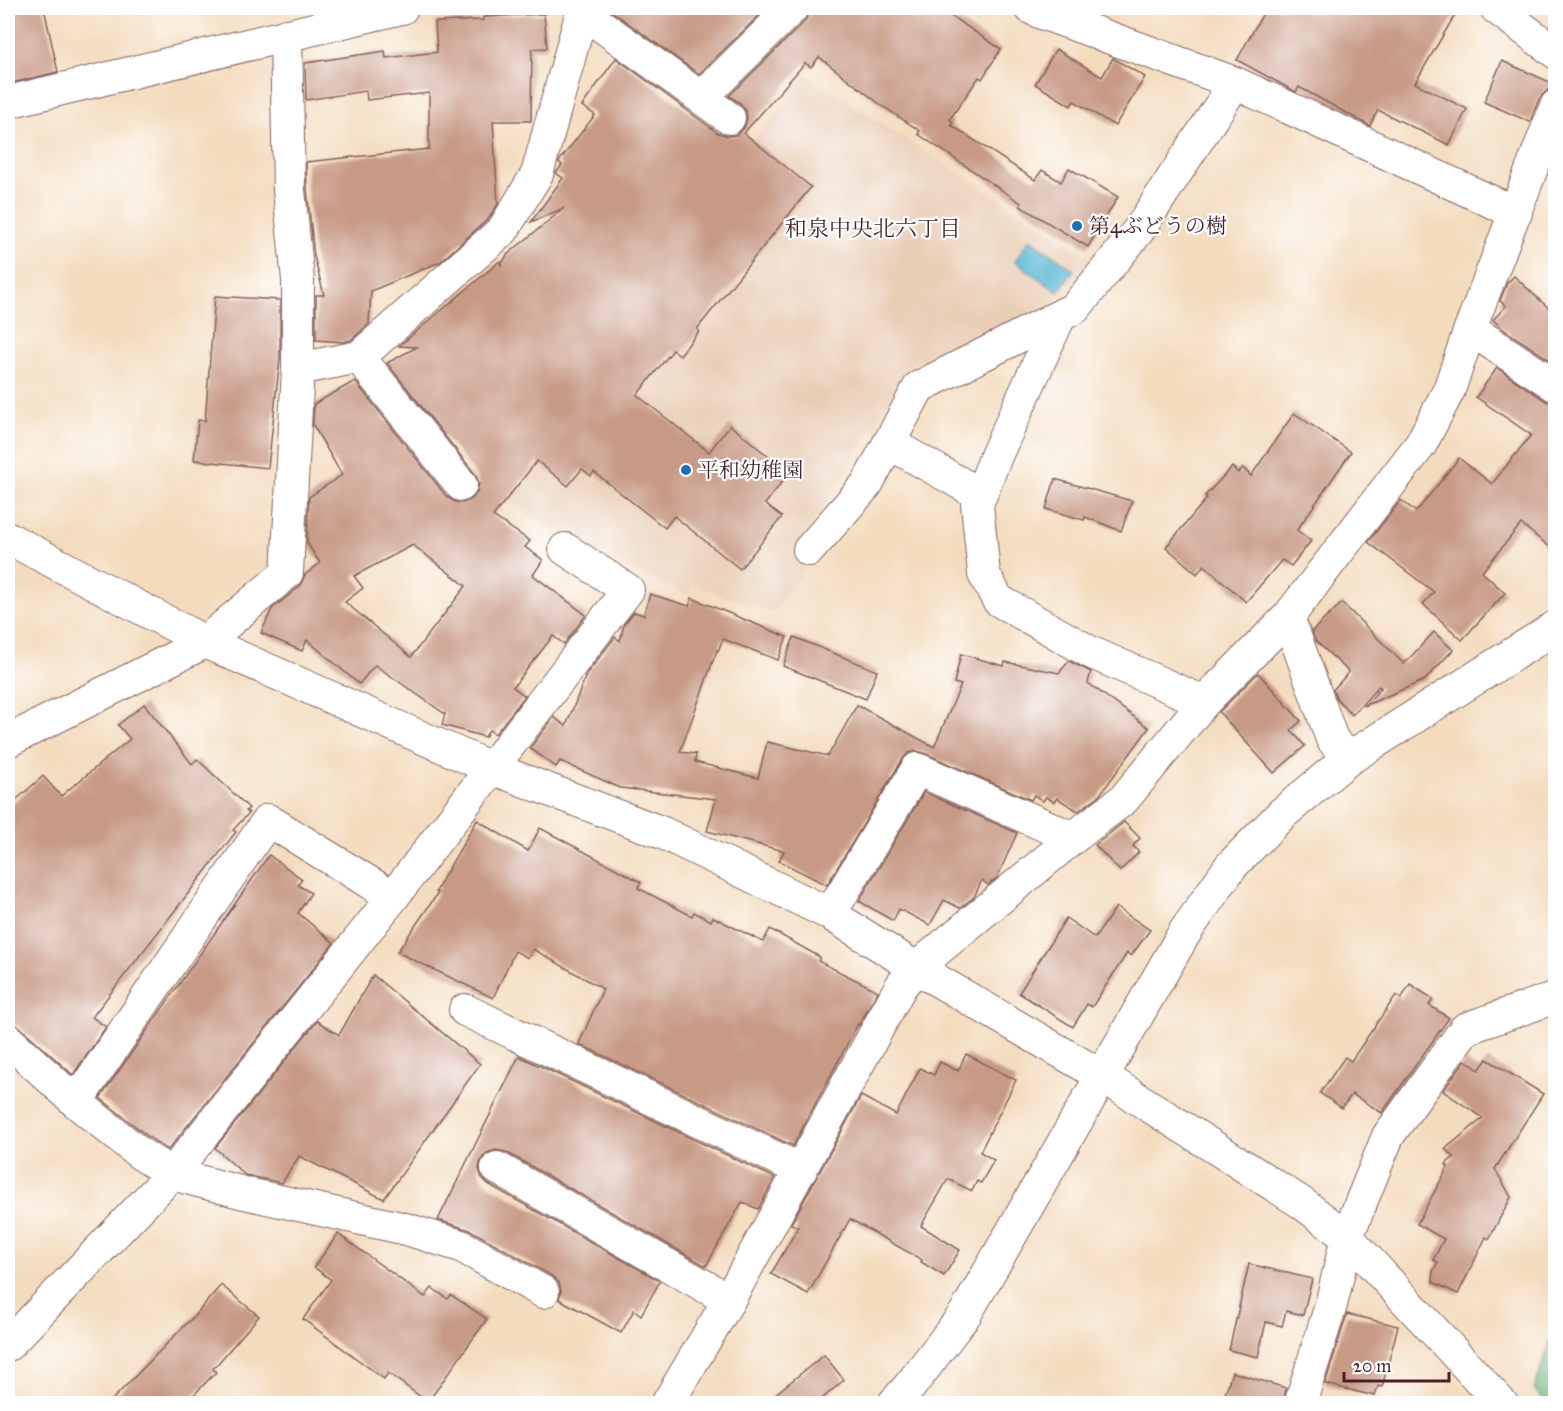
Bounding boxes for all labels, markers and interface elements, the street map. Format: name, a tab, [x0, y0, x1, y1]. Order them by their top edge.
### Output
place label: 第4ぶどうの樹	[1089, 213, 1227, 239]
district label: 和泉中央北六丁目	[785, 215, 961, 242]
marker: 第4ぶどうの樹	[1070, 219, 1084, 233]
place label: 平和幼稚園	[698, 457, 803, 483]
marker: 平和幼稚園	[679, 463, 693, 477]
scale bar	[1344, 1345, 1449, 1383]
text: 20 m	[1353, 1355, 1391, 1377]

